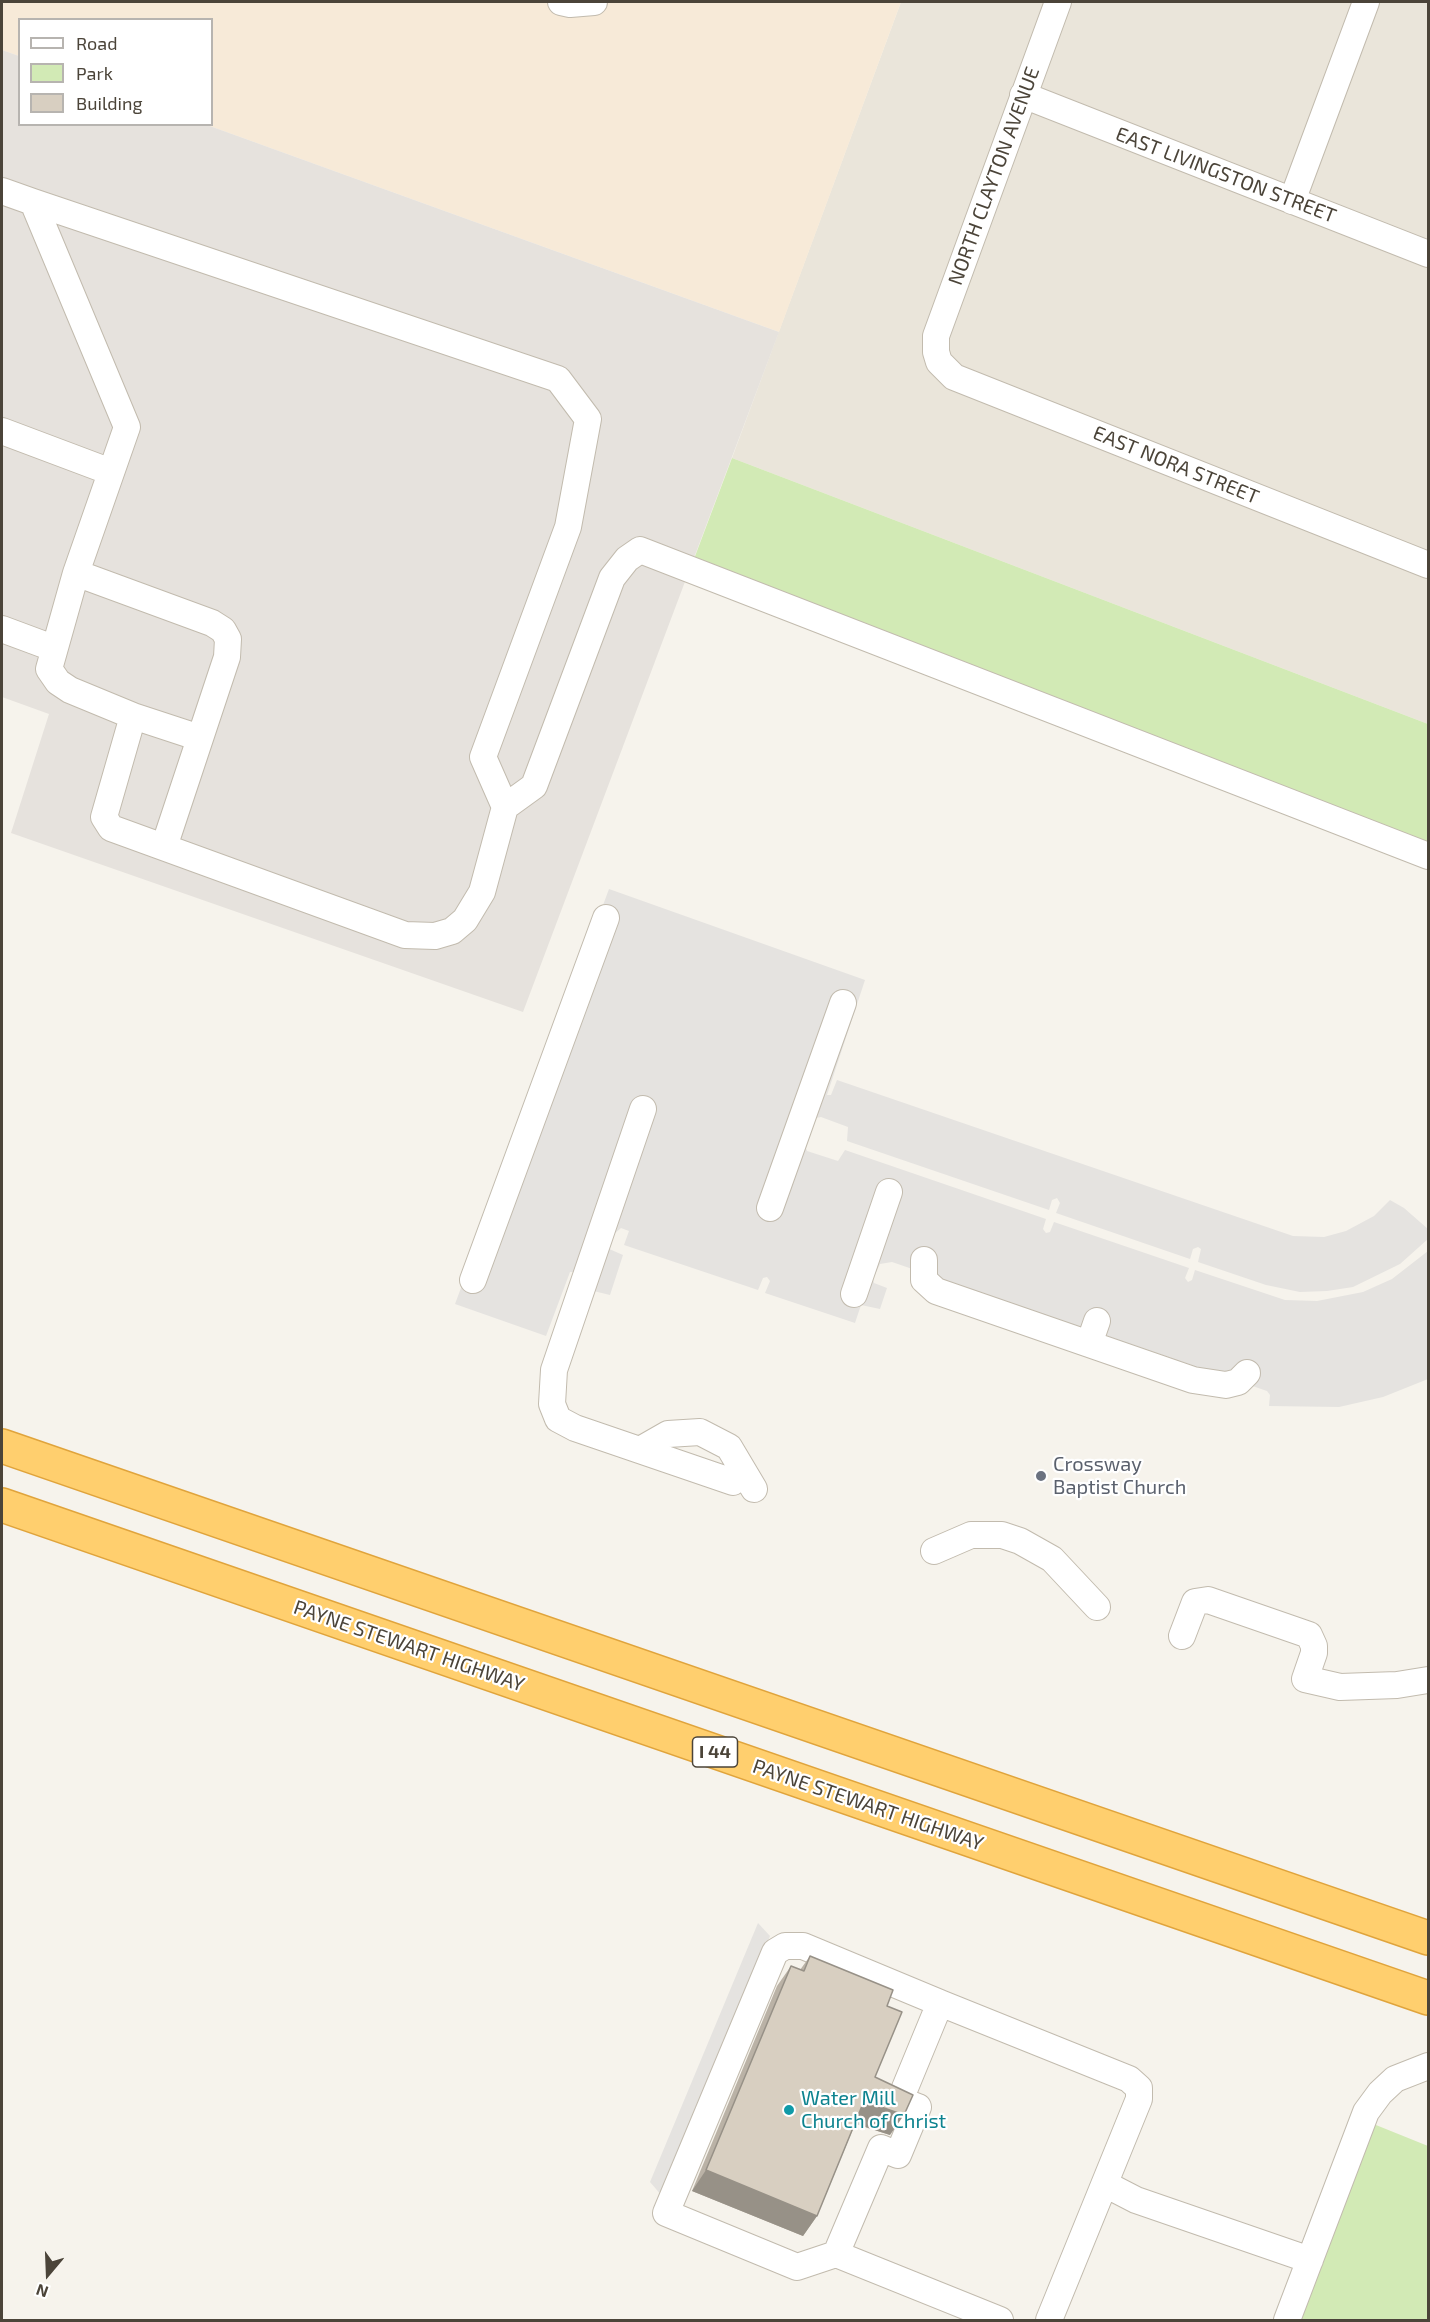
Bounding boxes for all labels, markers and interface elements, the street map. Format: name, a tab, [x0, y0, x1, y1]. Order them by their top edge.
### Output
legend	[18, 18, 213, 126]
text: Road	[76, 32, 117, 54]
text: Park	[76, 62, 113, 84]
street label: NORTH CLAYTON AVENUE	[943, 64, 1045, 288]
text: Building	[76, 92, 143, 114]
street label: EAST LIVINGSTON STREET	[1112, 122, 1340, 228]
street label: EAST NORA STREET	[1090, 421, 1262, 509]
place label: Crossway Baptist Church	[1053, 1452, 1186, 1499]
marker: Crossway Baptist Church	[1034, 1469, 1048, 1483]
street label: PAYNE STEWART HIGHWAY	[290, 1595, 528, 1697]
road number: I 44	[692, 1737, 738, 1767]
street label: PAYNE STEWART HIGHWAY	[749, 1754, 987, 1856]
place label: Water Mill Church of Christ	[801, 2086, 946, 2133]
marker: Water Mill Church of Christ	[782, 2103, 796, 2117]
north arrow	[18, 2244, 78, 2304]
text: N	[33, 2281, 51, 2302]

